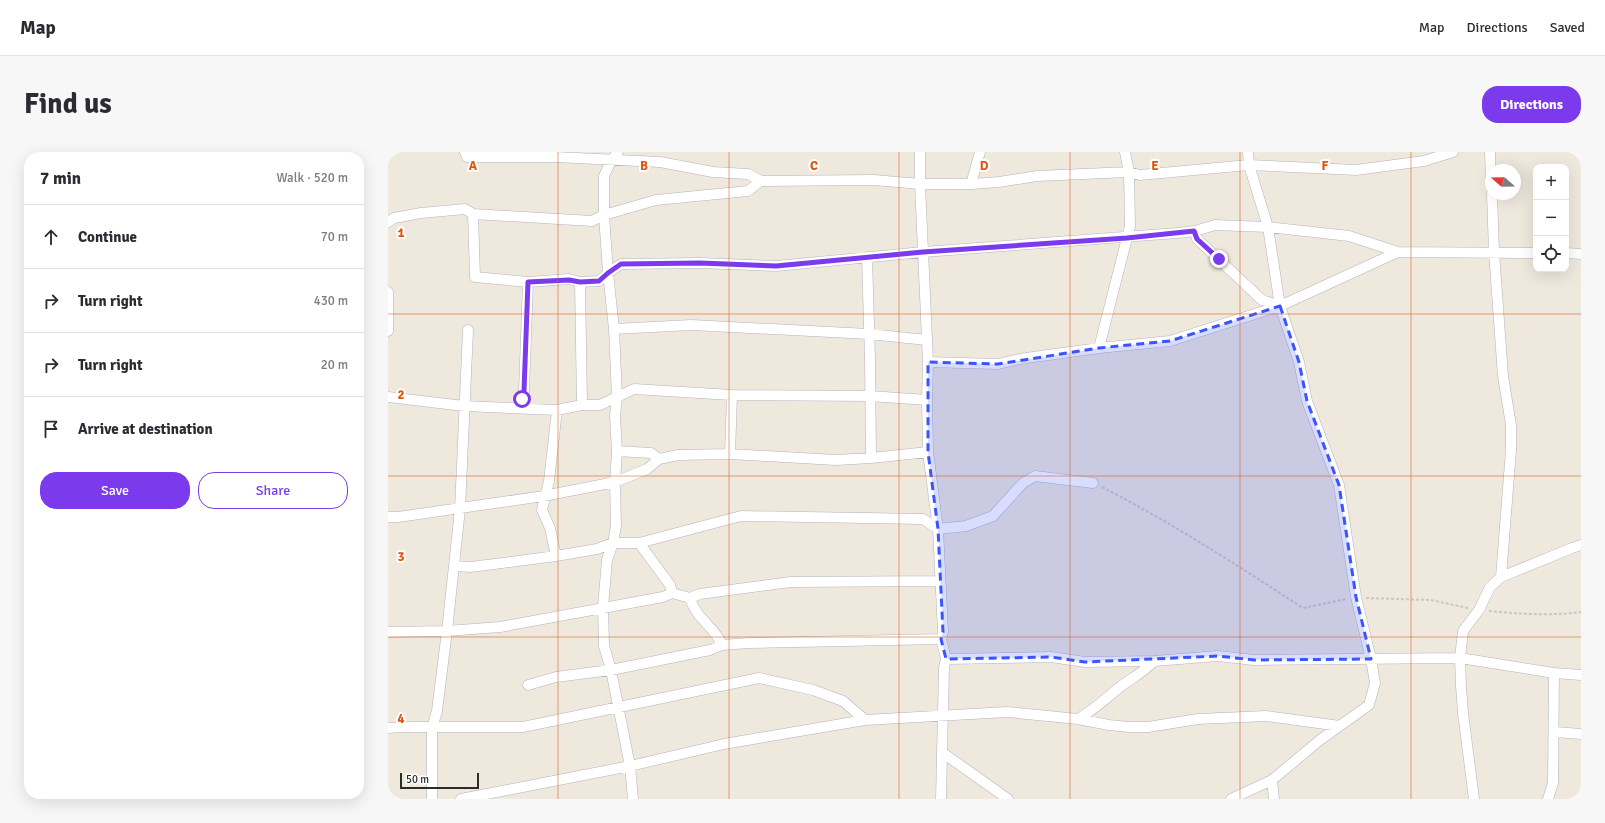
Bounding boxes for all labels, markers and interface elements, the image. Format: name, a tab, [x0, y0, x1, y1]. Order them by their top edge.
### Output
text: Map	[20, 16, 56, 40]
text: Map	[1419, 19, 1445, 36]
text: Directions	[1467, 19, 1528, 36]
text: Saved	[1550, 19, 1585, 36]
button: Directions	[1482, 86, 1581, 123]
text: Find us	[24, 87, 112, 121]
text: A	[469, 158, 478, 174]
text: B	[640, 158, 648, 174]
text: C	[810, 158, 818, 174]
text: D	[980, 158, 989, 174]
text: E	[1151, 158, 1159, 174]
text: F	[1322, 158, 1329, 174]
north arrow	[1485, 164, 1521, 200]
map controls	[1533, 164, 1569, 272]
button: +	[1533, 164, 1569, 200]
text: 7 min	[40, 168, 81, 189]
text: Walk · 520 m	[277, 170, 348, 186]
button: −	[1533, 200, 1569, 236]
text: 1	[397, 225, 405, 241]
icon: ahead	[40, 226, 62, 248]
text: Continue	[78, 228, 137, 246]
text: 70 m	[321, 229, 348, 245]
button: locate	[1533, 236, 1569, 272]
route end	[1210, 250, 1228, 268]
icon: right	[40, 290, 62, 312]
text: Turn right	[78, 292, 143, 310]
text: 430 m	[314, 293, 348, 309]
icon: right	[40, 354, 62, 376]
text: Turn right	[78, 356, 143, 374]
text: 20 m	[321, 357, 348, 373]
text: 2	[397, 387, 405, 403]
route start	[513, 390, 531, 408]
icon: arrive	[40, 418, 62, 440]
text: Arrive at destination	[78, 420, 213, 438]
button: Save	[40, 472, 190, 509]
button: Share	[198, 472, 348, 509]
text: 3	[397, 549, 405, 565]
text: 4	[397, 711, 405, 727]
scale bar	[400, 771, 479, 790]
text: 50 m	[406, 773, 429, 786]

